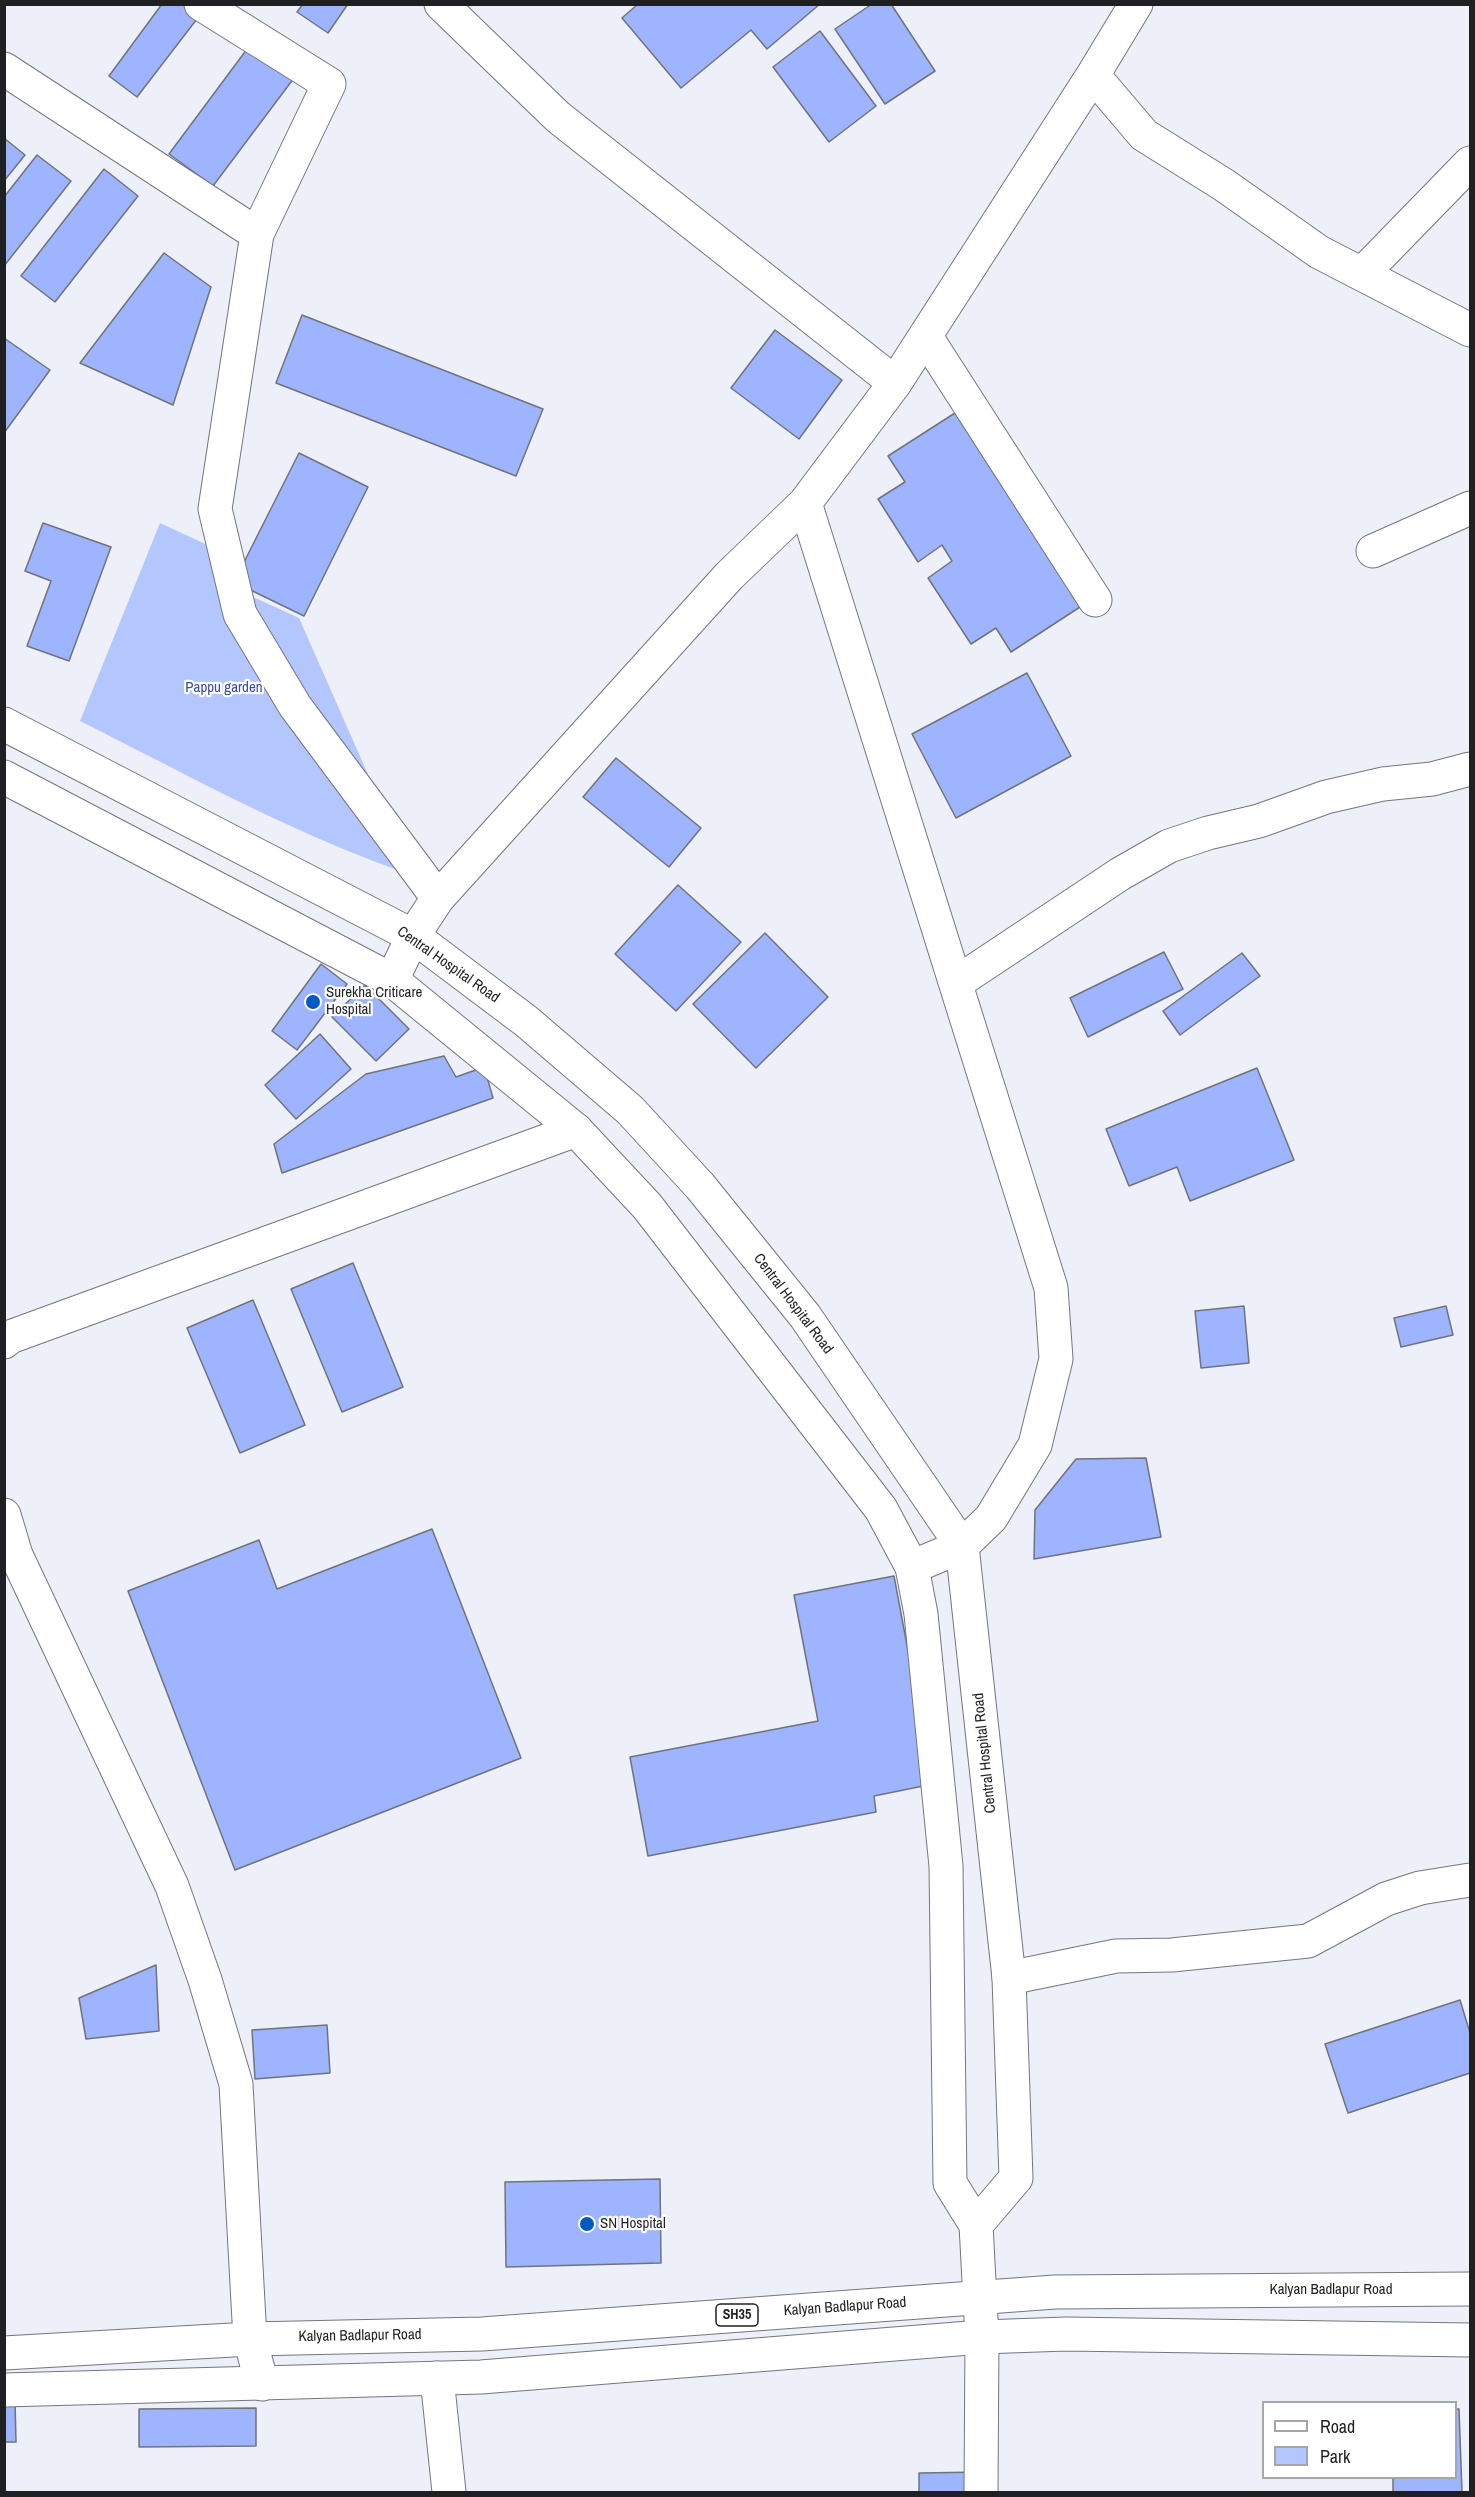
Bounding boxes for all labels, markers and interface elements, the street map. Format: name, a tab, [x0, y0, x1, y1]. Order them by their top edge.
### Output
park label: Pappu garden	[185, 679, 263, 697]
street label: Central Hospital Road	[393, 923, 503, 1007]
place label: Surekha Criticare Hospital	[326, 984, 422, 1019]
marker: Surekha Criticare Hospital	[304, 993, 322, 1011]
street label: Central Hospital Road	[749, 1250, 837, 1358]
street label: Central Hospital Road	[970, 1692, 1000, 1814]
marker: SN Hospital	[578, 2215, 596, 2233]
place label: SN Hospital	[600, 2215, 666, 2233]
street label: Kalyan Badlapur Road	[1269, 2281, 1393, 2299]
street label: Kalyan Badlapur Road	[783, 2294, 907, 2320]
road number: SH35	[716, 2304, 758, 2326]
street label: Kalyan Badlapur Road	[298, 2326, 422, 2346]
legend	[1262, 2401, 1457, 2479]
text: Road	[1320, 2414, 1355, 2439]
text: Park	[1320, 2444, 1350, 2469]

